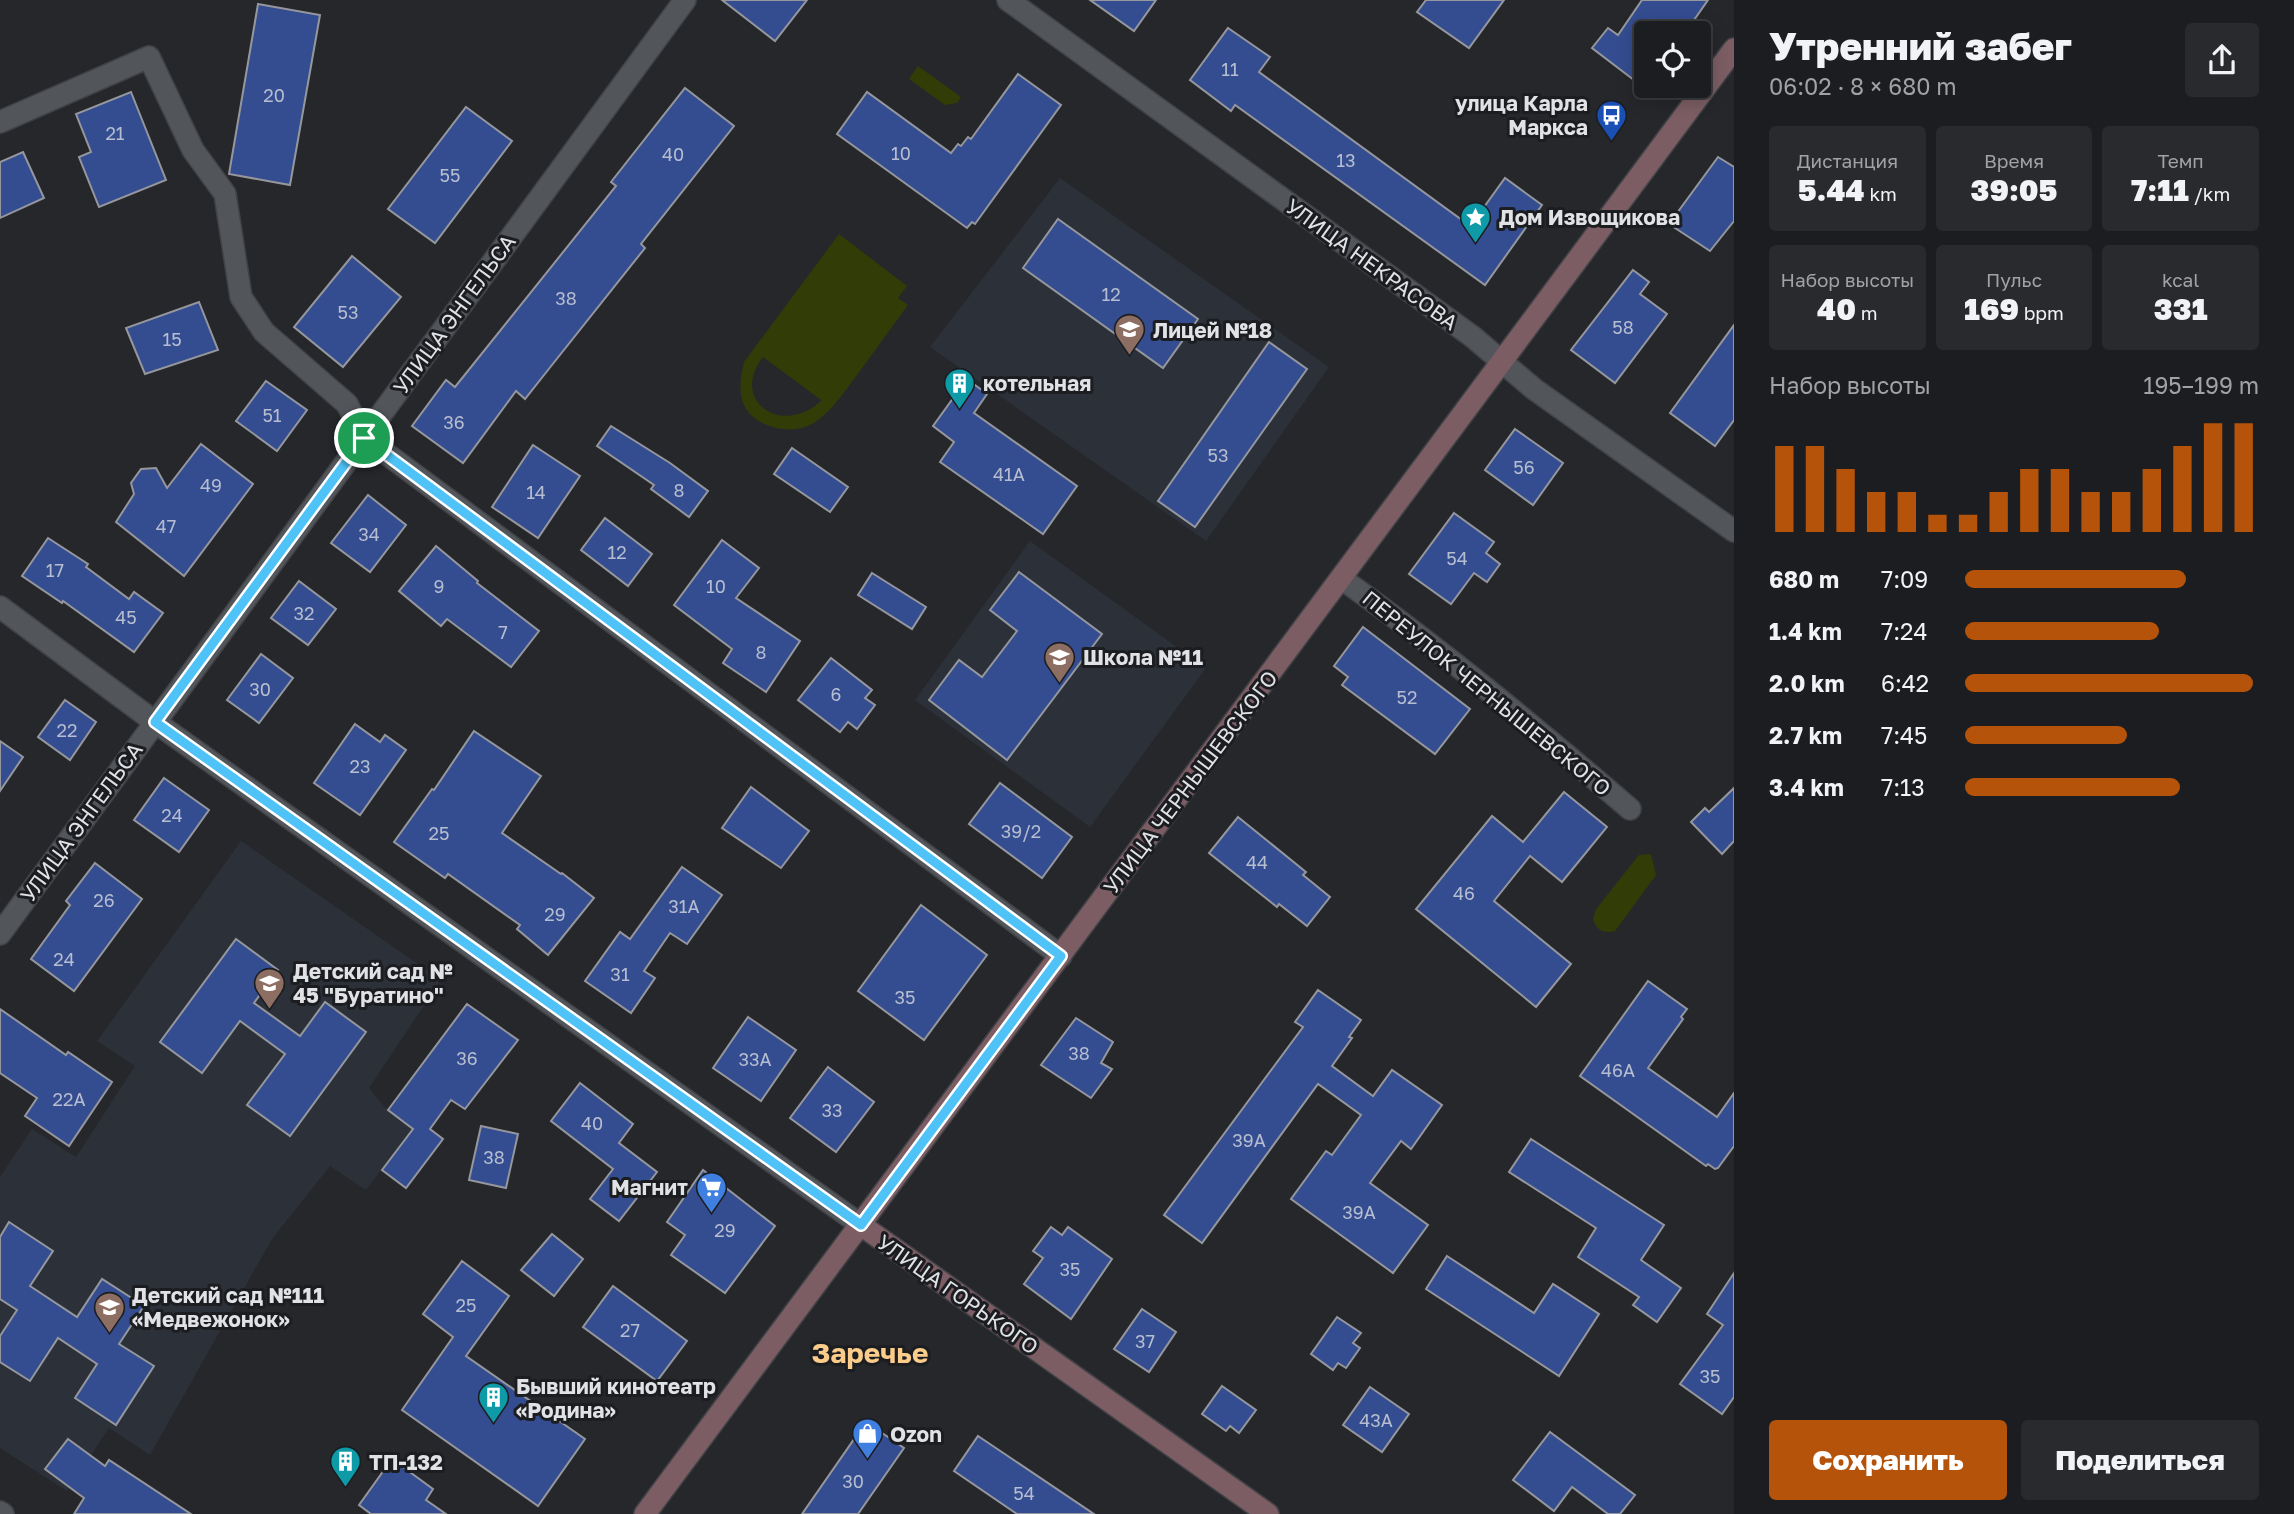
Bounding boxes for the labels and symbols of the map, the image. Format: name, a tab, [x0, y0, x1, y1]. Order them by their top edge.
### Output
house number: 11	[1221, 58, 1239, 80]
house number: 20	[263, 84, 285, 106]
place label: улица Карла Маркса	[1455, 90, 1588, 140]
bus stop icon: улица Карла Маркса	[1594, 98, 1628, 142]
house number: 21	[105, 122, 125, 144]
house number: 10	[891, 142, 911, 164]
house number: 40	[662, 143, 684, 165]
house number: 13	[1336, 149, 1356, 171]
house number: 55	[440, 164, 460, 186]
street label: УЛИЦА НЕКРАСОВА	[1281, 193, 1463, 335]
place icon: Дом Извощикова	[1459, 200, 1493, 244]
place label: Дом Извощикова	[1499, 204, 1680, 230]
street label: УЛИЦА ЭНГЕЛЬСА	[387, 229, 521, 399]
house number: 12	[1101, 283, 1121, 305]
house number: 38	[555, 287, 577, 309]
house number: 53	[338, 301, 358, 323]
school or university icon: Лицей №18	[1113, 313, 1147, 357]
house number: 58	[1612, 316, 1634, 338]
place label: Лицей №18	[1153, 317, 1272, 343]
house number: 15	[162, 328, 182, 350]
building icon: котельная	[943, 366, 977, 410]
place label: котельная	[983, 370, 1091, 396]
house number: 51	[262, 404, 282, 426]
pin	[334, 408, 394, 468]
house number: 36	[443, 411, 465, 433]
house number: 53	[1208, 444, 1228, 466]
house number: 56	[1513, 456, 1535, 478]
house number: 41А	[993, 463, 1025, 485]
house number: 49	[200, 474, 222, 496]
house number: 8	[674, 479, 684, 501]
house number: 14	[526, 481, 546, 503]
house number: 47	[156, 515, 176, 537]
house number: 34	[358, 523, 380, 545]
house number: 12	[607, 541, 627, 563]
house number: 54	[1446, 547, 1468, 569]
house number: 17	[46, 559, 64, 581]
house number: 9	[434, 575, 444, 597]
house number: 10	[706, 575, 726, 597]
street label: ПЕРЕУЛОК ЧЕРНЫШЕВСКОГО	[1358, 585, 1616, 801]
house number: 32	[294, 602, 314, 624]
house number: 45	[115, 606, 137, 628]
house number: 7	[498, 621, 508, 643]
school or university icon: Школа №11	[1043, 640, 1077, 684]
house number: 8	[756, 641, 766, 663]
place label: Школа №11	[1083, 644, 1203, 670]
street label: УЛИЦА ЧЕРНЫШЕВСКОГО	[1097, 665, 1283, 899]
house number: 30	[249, 678, 271, 700]
house number: 6	[831, 683, 841, 705]
house number: 52	[1397, 686, 1417, 708]
house number: 22	[57, 719, 77, 741]
street label: УЛИЦА ЭНГЕЛЬСА	[14, 737, 148, 907]
house number: 23	[350, 755, 370, 777]
house number: 24	[161, 804, 183, 826]
house number: 39/2	[1001, 820, 1041, 842]
house number: 25	[429, 822, 449, 844]
house number: 44	[1246, 851, 1268, 873]
house number: 46	[1453, 882, 1475, 904]
house number: 26	[93, 889, 115, 911]
house number: 31А	[668, 895, 700, 917]
house number: 29	[544, 903, 566, 925]
house number: 24	[53, 948, 75, 970]
place label: Детский сад № 45 "Буратино"	[293, 958, 453, 1008]
house number: 31	[610, 963, 630, 985]
school or university icon: Детский сад № 45 "Буратино"	[253, 966, 287, 1010]
house number: 35	[895, 986, 915, 1008]
house number: 38	[1068, 1042, 1090, 1064]
house number: 36	[456, 1047, 478, 1069]
house number: 33А	[738, 1048, 772, 1070]
house number: 46А	[1601, 1059, 1635, 1081]
house number: 22А	[53, 1088, 85, 1110]
house number: 33	[821, 1099, 843, 1121]
house number: 40	[581, 1112, 603, 1134]
house number: 39А	[1232, 1129, 1266, 1151]
house number: 38	[483, 1146, 505, 1168]
supermarket icon: Магнит	[694, 1170, 728, 1214]
place label: Магнит	[611, 1174, 688, 1200]
house number: 39А	[1342, 1201, 1376, 1223]
house number: 29	[714, 1219, 736, 1241]
street label: УЛИЦА ГОРЬКОГО	[872, 1229, 1044, 1359]
house number: 35	[1060, 1258, 1080, 1280]
place label: Детский сад №111 «Медвежонок»	[132, 1282, 324, 1332]
school or university icon: Детский сад №111 «Медвежонок»	[92, 1290, 126, 1334]
house number: 25	[456, 1294, 476, 1316]
house number: 27	[620, 1319, 640, 1341]
house number: 37	[1135, 1330, 1155, 1352]
district label: Заречье	[811, 1336, 929, 1369]
house number: 35	[1700, 1365, 1720, 1387]
place label: Бывший кинотеатр «Родина»	[516, 1373, 716, 1423]
building icon: Бывший кинотеатр «Родина»	[476, 1381, 510, 1425]
house number: 43А	[1359, 1409, 1393, 1431]
shop icon: Ozon	[850, 1417, 884, 1461]
place label: Ozon	[890, 1421, 942, 1447]
building icon: ТП-132	[329, 1445, 363, 1489]
place label: ТП-132	[369, 1449, 443, 1475]
house number: 30	[842, 1470, 864, 1492]
house number: 54	[1013, 1482, 1035, 1504]

